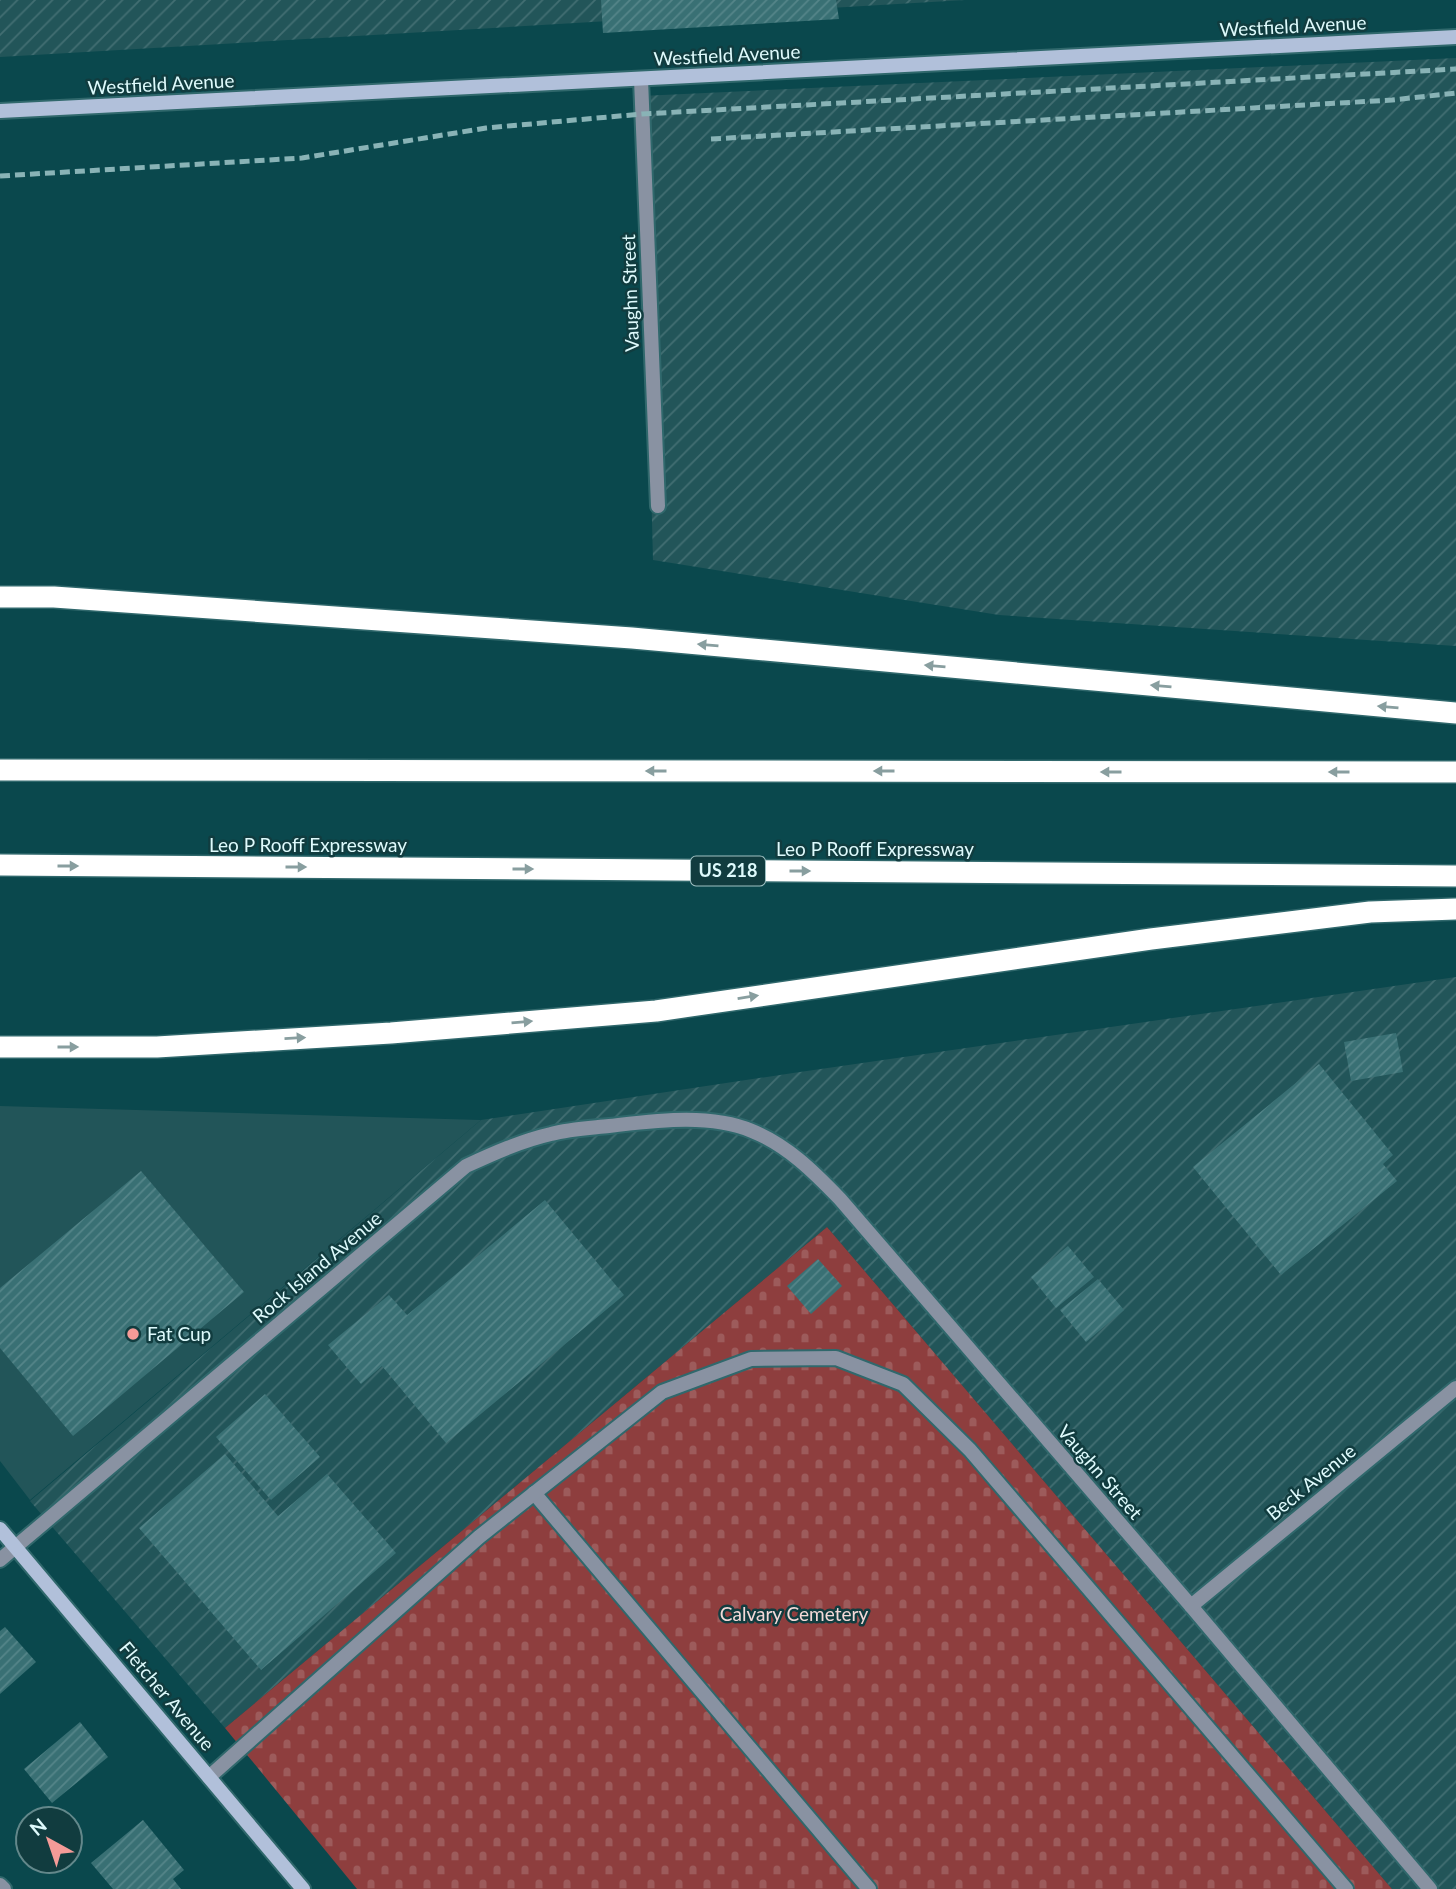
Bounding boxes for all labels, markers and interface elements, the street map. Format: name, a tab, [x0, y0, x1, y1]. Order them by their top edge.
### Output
street label: Westfield Avenue	[1219, 10, 1367, 41]
street label: Westfield Avenue	[653, 39, 801, 70]
street label: Westfield Avenue	[87, 68, 235, 99]
street label: Vaughn Street	[616, 234, 643, 352]
one-way arrow	[697, 639, 719, 650]
one-way arrow	[924, 660, 946, 671]
one-way arrow	[1150, 680, 1172, 691]
one-way arrow	[1377, 701, 1399, 712]
one-way arrow	[645, 765, 667, 777]
one-way arrow	[873, 765, 895, 777]
one-way arrow	[1100, 766, 1122, 777]
one-way arrow	[1328, 766, 1350, 778]
street label: Leo P Rooff Expressway	[209, 833, 407, 856]
street label: Leo P Rooff Expressway	[776, 837, 974, 860]
road number: US 218	[691, 856, 765, 886]
one-way arrow	[57, 860, 79, 872]
one-way arrow	[285, 861, 307, 873]
one-way arrow	[512, 863, 534, 875]
one-way arrow	[789, 865, 811, 877]
one-way arrow	[738, 991, 760, 1002]
one-way arrow	[512, 1016, 534, 1027]
one-way arrow	[285, 1033, 307, 1044]
one-way arrow	[57, 1041, 79, 1053]
street label: Rock Island Avenue	[248, 1206, 386, 1327]
place label: Fat Cup	[147, 1322, 211, 1345]
marker: Fat Cup	[125, 1326, 141, 1342]
street label: Vaughn Street	[1053, 1420, 1148, 1524]
street label: Beck Avenue	[1261, 1439, 1360, 1525]
park label: Calvary Cemetery	[720, 1602, 868, 1625]
street label: Fletcher Avenue	[115, 1637, 220, 1755]
north arrow	[14, 1805, 84, 1875]
text: N	[25, 1813, 51, 1840]

